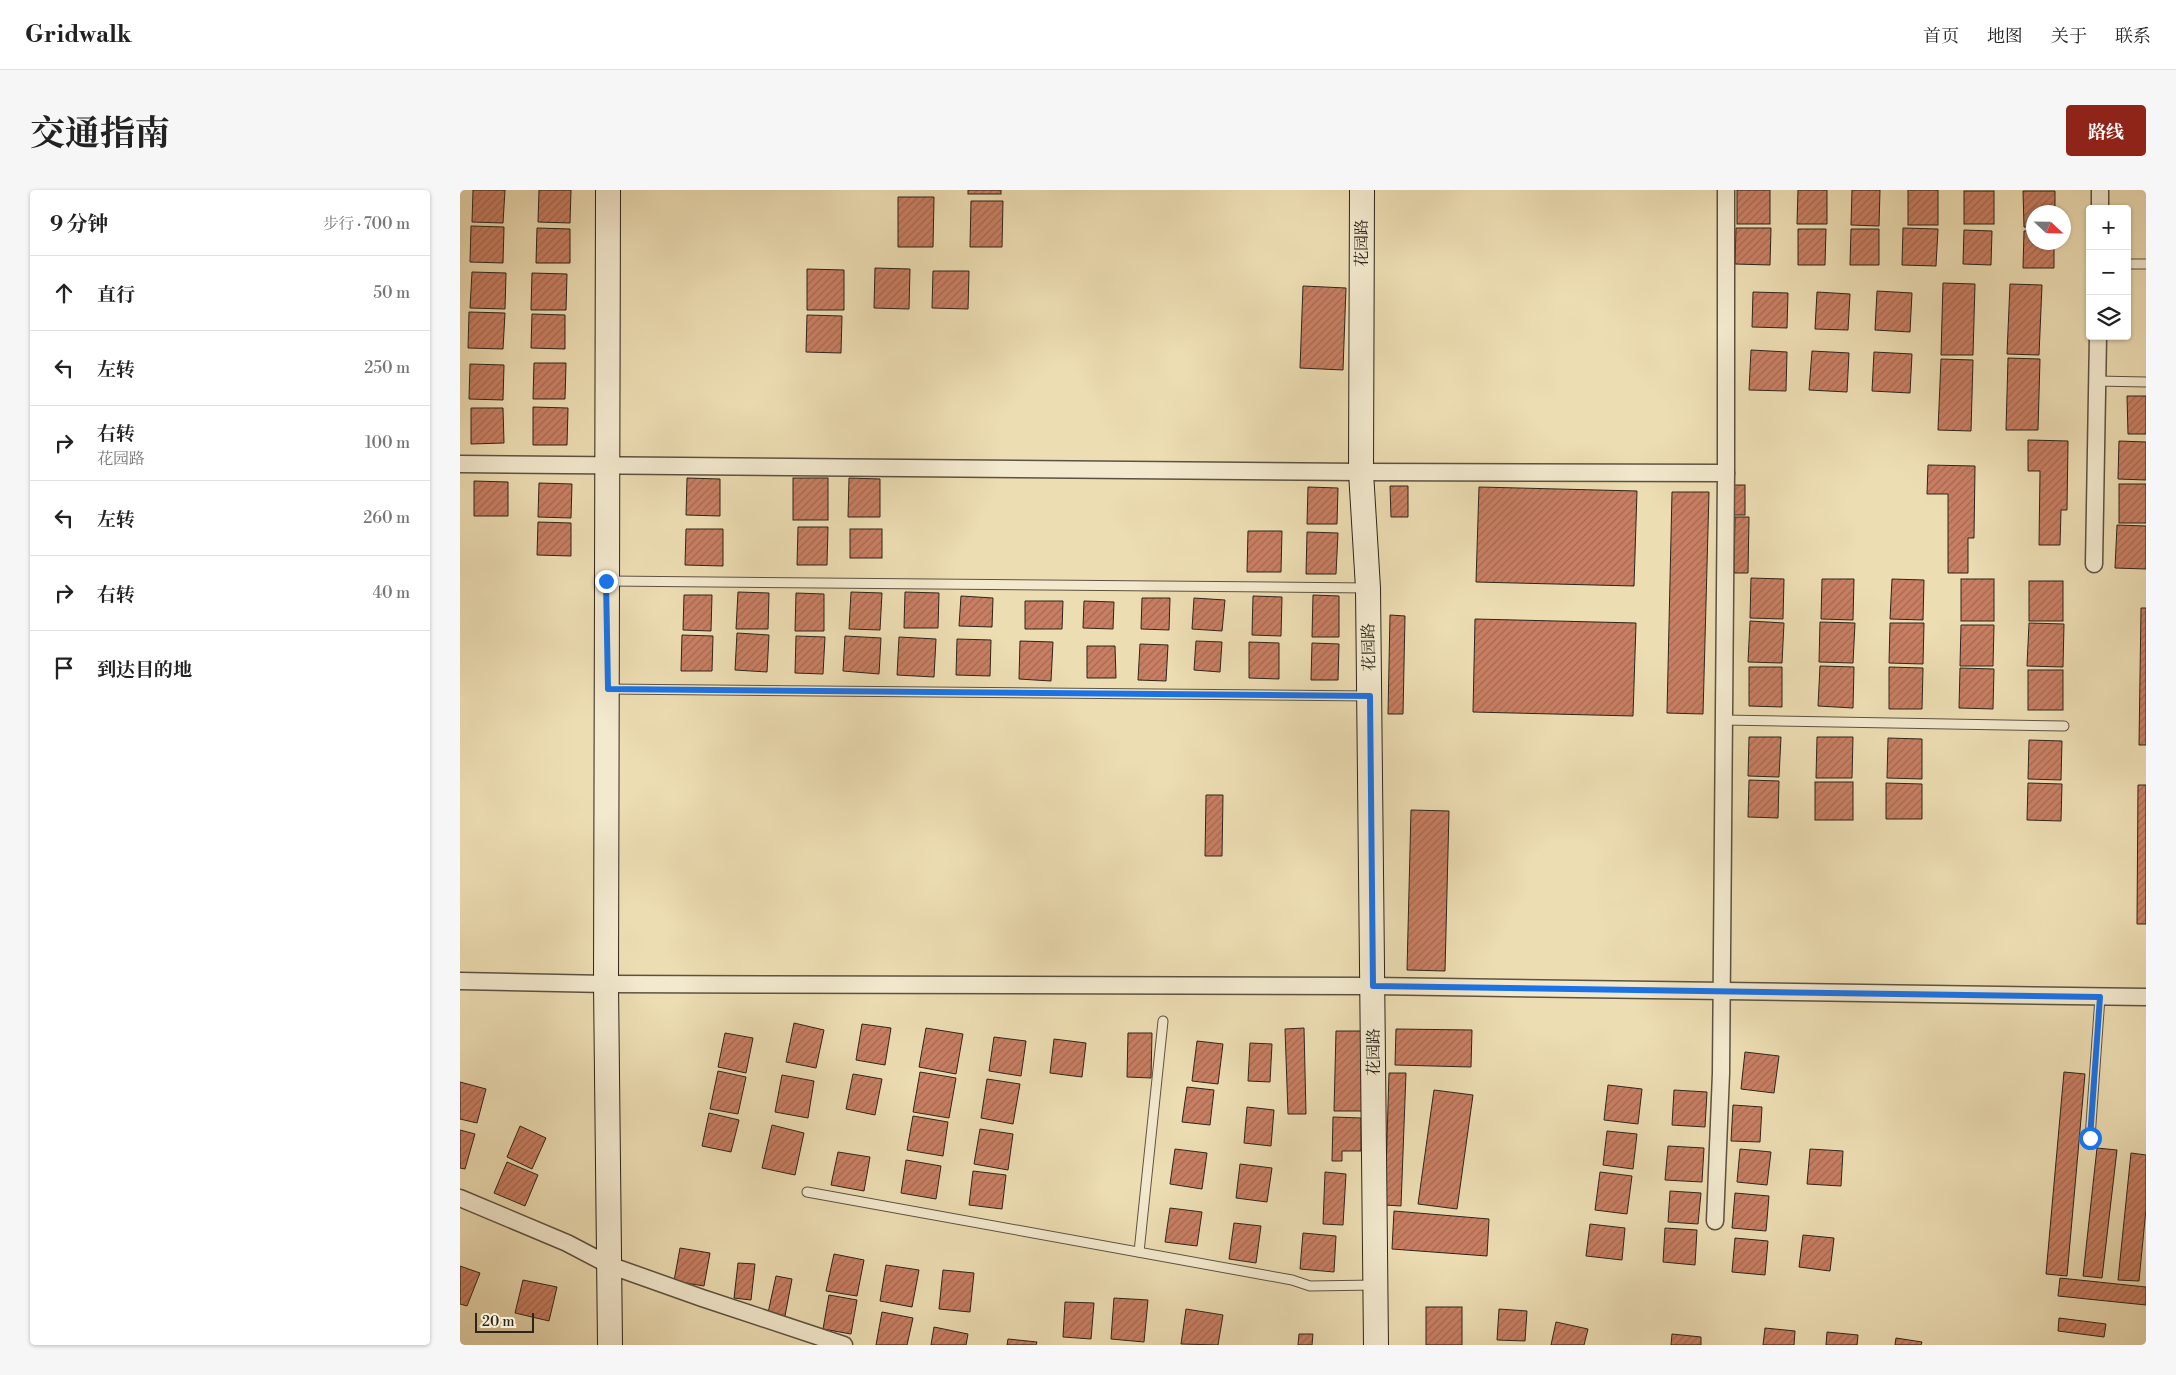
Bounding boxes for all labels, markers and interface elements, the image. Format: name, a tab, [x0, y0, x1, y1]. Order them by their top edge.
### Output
text: Gridwalk	[25, 20, 132, 50]
text: 首页	[1923, 25, 1959, 48]
text: 地图	[1987, 25, 2023, 48]
text: 关于	[2051, 25, 2087, 48]
text: 联系	[2115, 25, 2151, 48]
button: 路线	[2066, 105, 2146, 156]
text: 交通指南	[30, 113, 170, 156]
north arrow	[2026, 205, 2071, 250]
map controls	[2086, 205, 2131, 340]
button: +	[2086, 205, 2131, 250]
text: 9 分钟	[50, 212, 109, 238]
text: 步行 · 700 m	[323, 214, 410, 234]
street label: 花园路	[1352, 219, 1372, 267]
button: −	[2086, 250, 2131, 295]
icon: ahead	[50, 279, 78, 307]
text: 直行	[97, 283, 135, 307]
text: 50 m	[373, 283, 410, 303]
button: layers	[2086, 295, 2131, 340]
icon: left	[50, 354, 78, 382]
text: 左转	[97, 358, 135, 382]
text: 250 m	[364, 358, 410, 378]
text: 右转	[97, 422, 135, 446]
icon: right	[50, 429, 78, 457]
text: 100 m	[365, 433, 410, 453]
text: 花园路	[97, 449, 145, 469]
icon: left	[50, 504, 78, 532]
text: 左转	[97, 508, 135, 532]
text: 260 m	[363, 508, 410, 528]
route end	[595, 570, 618, 593]
icon: right	[50, 579, 78, 607]
text: 右转	[97, 583, 135, 607]
text: 40 m	[373, 583, 410, 603]
street label: 花园路	[1359, 623, 1379, 671]
icon: arrive	[50, 654, 78, 682]
text: 到达目的地	[97, 658, 192, 682]
street label: 花园路	[1364, 1028, 1384, 1076]
route start	[2079, 1127, 2102, 1150]
scale bar	[475, 1310, 534, 1333]
text: 20 m	[482, 1313, 514, 1331]

